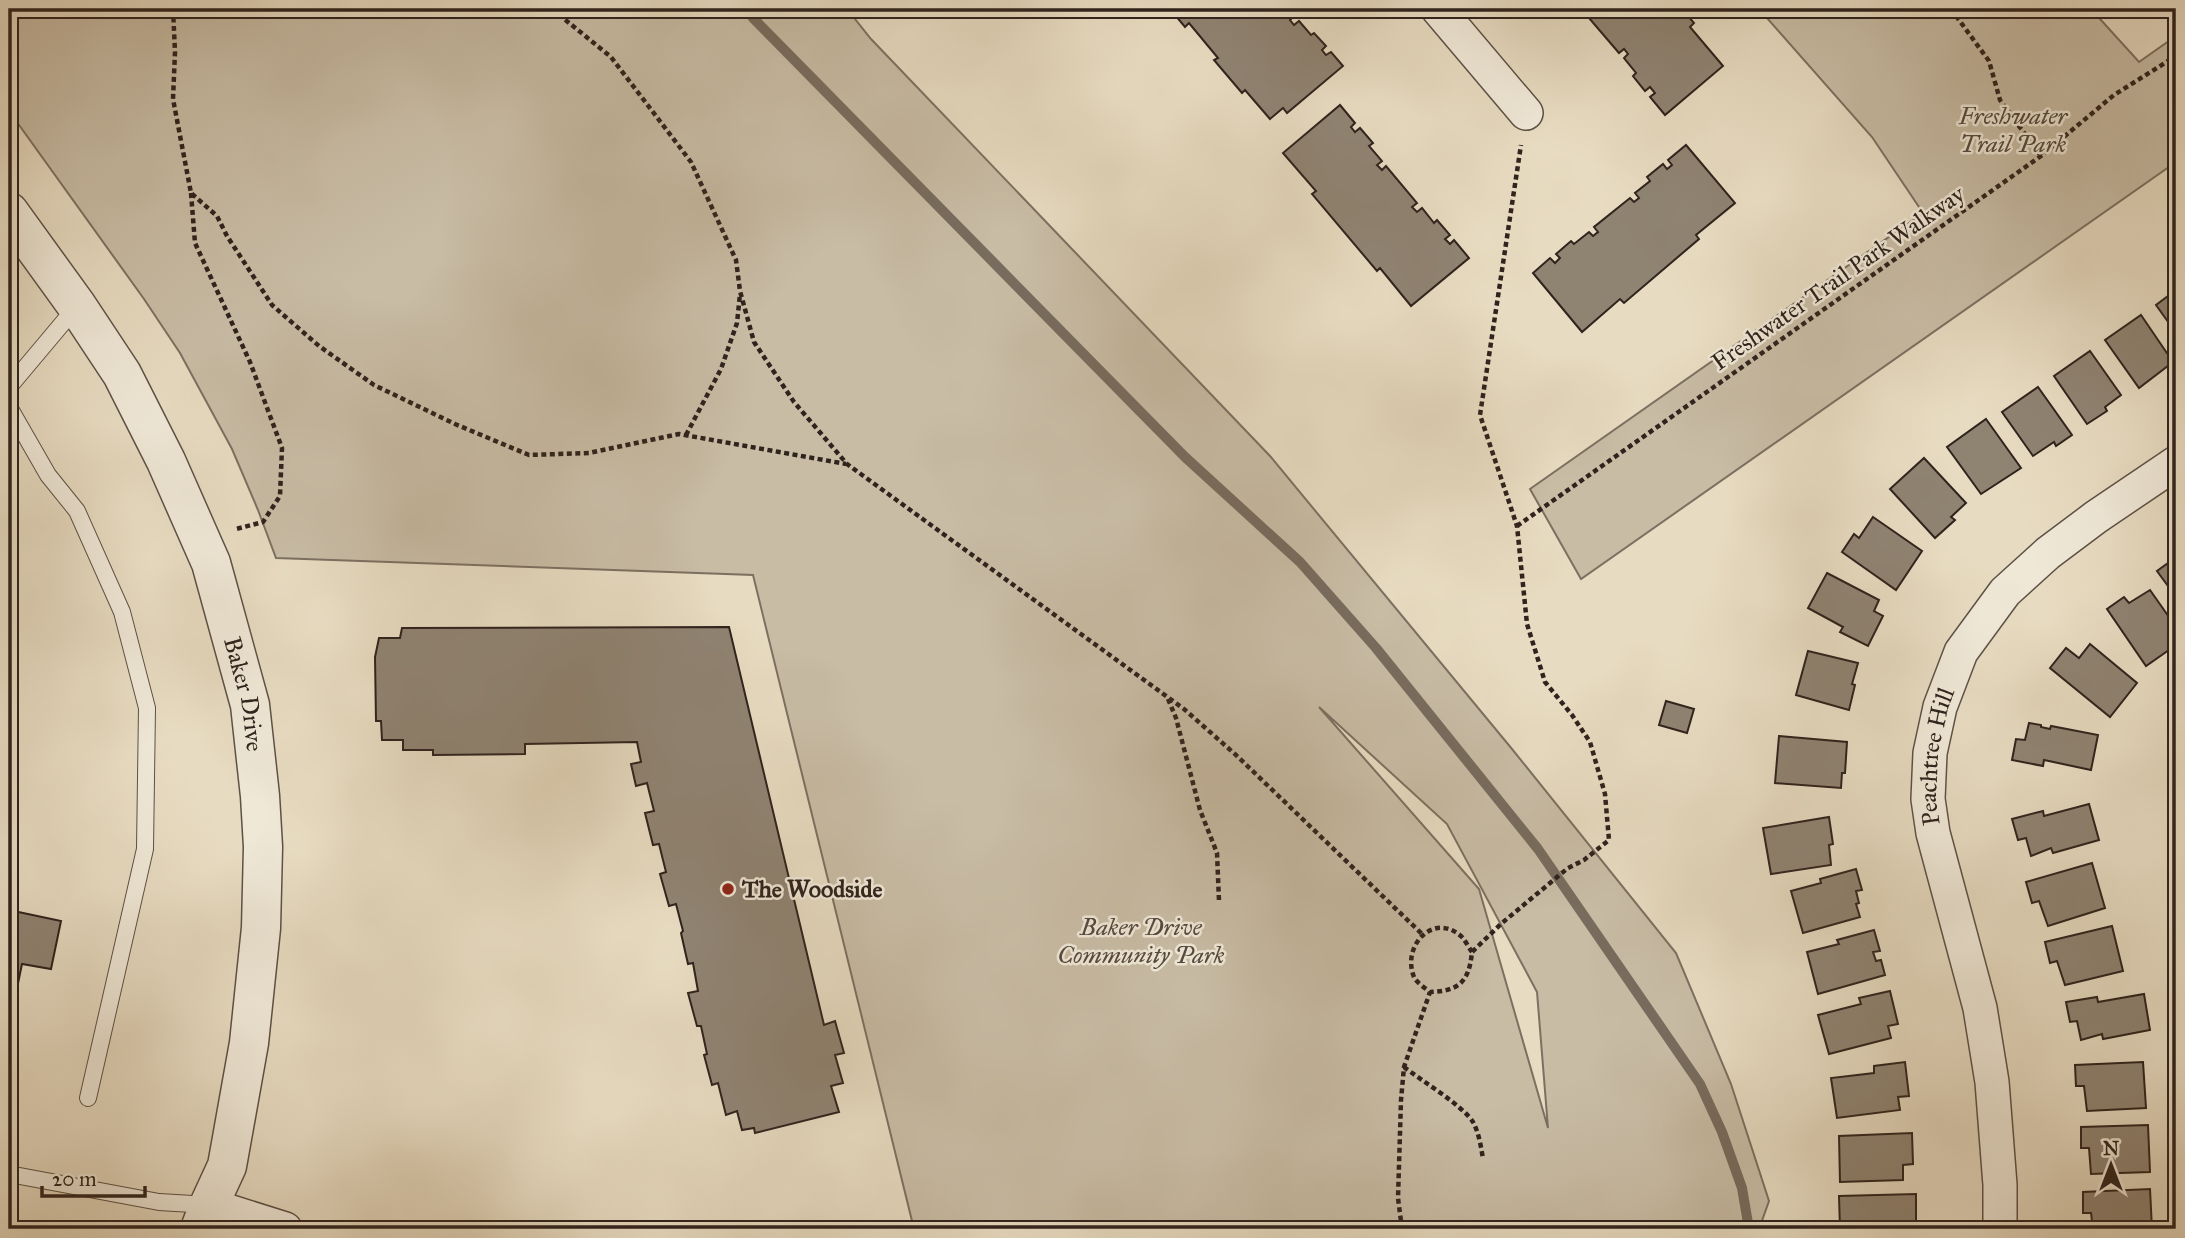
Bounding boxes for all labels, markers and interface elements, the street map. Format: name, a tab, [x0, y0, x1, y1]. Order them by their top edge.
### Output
park label: Freshwater Trail Park	[1958, 101, 2069, 159]
street label: Freshwater Trail Park Walkway	[1706, 179, 1971, 377]
street label: Baker Drive	[217, 633, 270, 753]
street label: Peachtree Hill	[1913, 683, 1961, 828]
place label: The Woodside	[741, 874, 883, 904]
marker: The Woodside	[720, 881, 736, 897]
park label: Baker Drive Community Park	[1057, 912, 1225, 970]
north arrow	[2076, 1130, 2146, 1200]
text: N	[2103, 1137, 2119, 1160]
scale bar	[42, 1154, 145, 1198]
text: 20 m	[52, 1166, 97, 1192]

